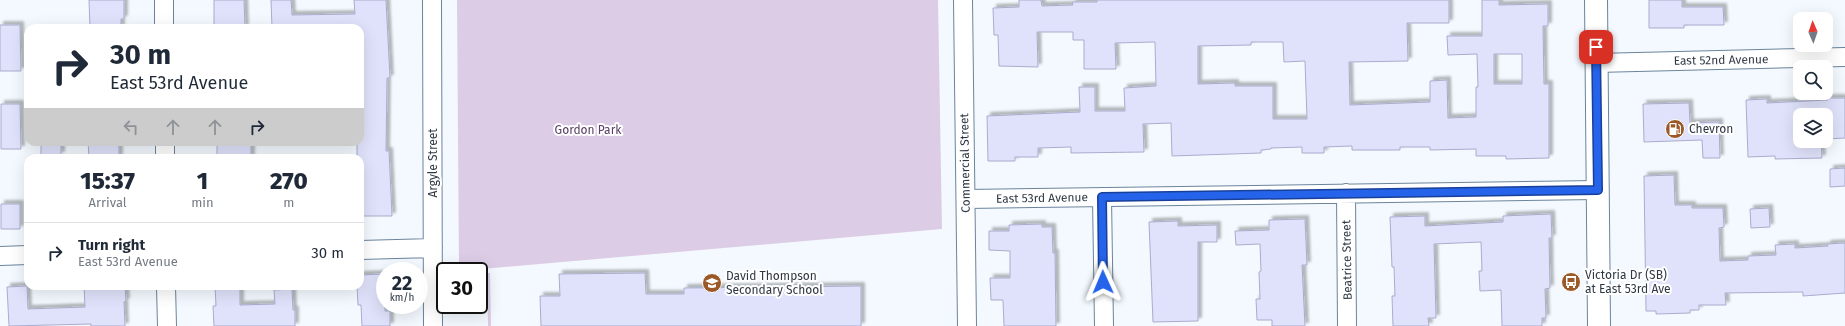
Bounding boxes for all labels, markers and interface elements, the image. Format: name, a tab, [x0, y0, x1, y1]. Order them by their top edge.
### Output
north arrow	[1793, 12, 1833, 52]
map controls	[1793, 12, 1833, 148]
pin	[1579, 30, 1613, 64]
icon: arrive	[1585, 36, 1607, 58]
text: 30 m	[110, 38, 171, 71]
icon: right	[44, 40, 96, 92]
street label: East 52nd Avenue	[1673, 52, 1769, 68]
button: search	[1793, 60, 1833, 100]
text: East 53rd Avenue	[110, 72, 248, 94]
button: layers	[1793, 108, 1833, 148]
street label: Commercial Street	[957, 112, 973, 213]
icon: left	[120, 116, 142, 138]
icon: ahead	[162, 116, 184, 138]
icon: ahead	[204, 116, 226, 138]
icon: right	[246, 116, 268, 138]
fuel station icon: Chevron	[1664, 118, 1686, 140]
place label: Chevron	[1689, 122, 1733, 136]
park label: Gordon Park	[555, 123, 622, 137]
street label: Argyle Street	[426, 128, 440, 198]
text: 15:37	[80, 167, 135, 195]
text: 1	[197, 167, 208, 195]
text: 270	[270, 167, 308, 195]
street label: East 53rd Avenue	[996, 190, 1088, 206]
text: Arrival	[89, 195, 127, 210]
text: min	[191, 195, 214, 210]
text: m	[283, 195, 294, 210]
street label: Beatrice Street	[1339, 219, 1355, 300]
text: Turn right	[78, 236, 145, 254]
icon: right	[44, 242, 66, 264]
text: 30 m	[311, 244, 344, 262]
text: East 53rd Avenue	[78, 254, 178, 269]
position arrow	[1082, 261, 1124, 303]
speed limit sign: 30	[436, 262, 488, 314]
place label: Victoria Dr (SB) at East 53rd Ave	[1585, 268, 1671, 296]
place label: David Thompson Secondary School	[726, 269, 823, 297]
text: 22	[392, 271, 412, 295]
bus stop icon: Victoria Dr (SB) at East 53rd Ave	[1560, 271, 1582, 293]
school or university icon: David Thompson Secondary School	[701, 272, 723, 294]
text: km/h	[390, 292, 414, 304]

